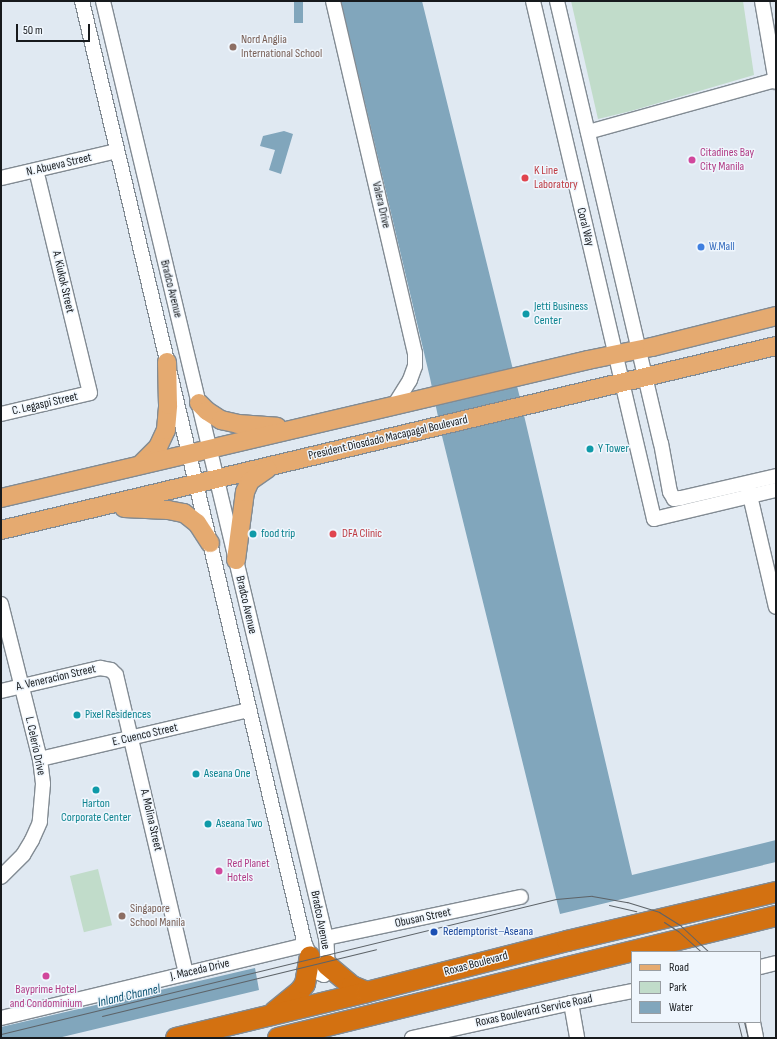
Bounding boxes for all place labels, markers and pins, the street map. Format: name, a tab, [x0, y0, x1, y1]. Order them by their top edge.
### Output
place label: Nord Anglia International School	[241, 33, 322, 61]
marker: Nord Anglia International School	[228, 42, 238, 52]
place label: Citadines Bay City Manila	[700, 146, 754, 174]
marker: Citadines Bay City Manila	[687, 155, 697, 165]
place label: K Line Laboratory	[534, 164, 578, 192]
marker: K Line Laboratory	[519, 172, 531, 184]
place label: W.Mall	[709, 240, 735, 254]
marker: W.Mall	[696, 242, 706, 252]
place label: Jetti Business Center	[534, 300, 588, 328]
marker: Jetti Business Center	[521, 309, 531, 319]
place label: Y Tower	[598, 442, 629, 456]
marker: Y Tower	[585, 444, 595, 454]
place label: food trip	[261, 527, 295, 541]
place label: DFA Clinic	[342, 527, 382, 541]
marker: DFA Clinic	[327, 528, 339, 540]
marker: food trip	[248, 529, 258, 539]
place label: Pixel Residences	[85, 708, 151, 722]
marker: Pixel Residences	[72, 710, 82, 720]
place label: Aseana One	[204, 767, 250, 781]
marker: Aseana One	[191, 769, 201, 779]
marker: Harton Corporate Center	[91, 785, 101, 795]
place label: Harton Corporate Center	[61, 797, 131, 825]
place label: Aseana Two	[216, 817, 263, 831]
marker: Aseana Two	[203, 819, 213, 829]
place label: Red Planet Hotels	[227, 857, 270, 885]
marker: Red Planet Hotels	[214, 866, 224, 876]
place label: Singapore School Manila	[130, 902, 185, 930]
marker: Singapore School Manila	[117, 911, 127, 921]
place label: Redemptorist–Aseana	[443, 925, 533, 939]
marker: Redemptorist–Aseana	[428, 926, 440, 938]
marker: Bayprime Hotel and Condominium	[41, 971, 51, 981]
place label: Bayprime Hotel and Condominium	[10, 983, 82, 1011]

